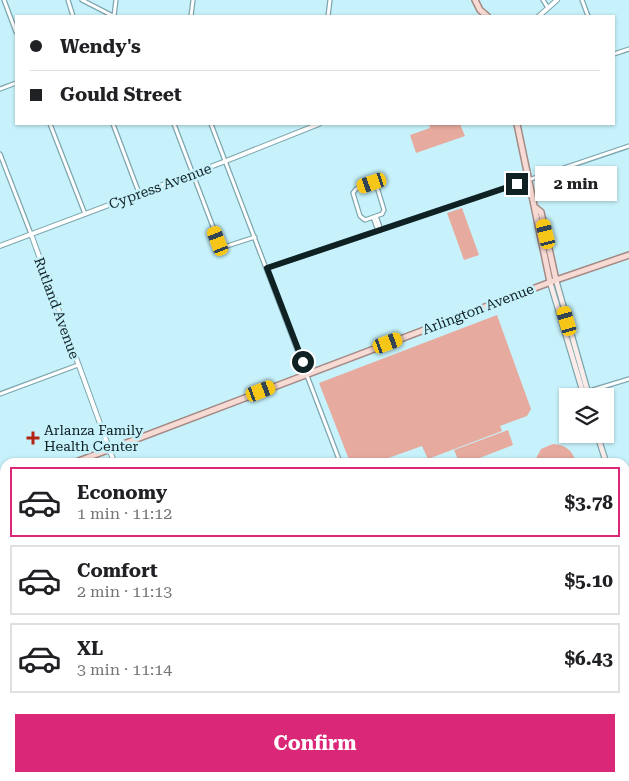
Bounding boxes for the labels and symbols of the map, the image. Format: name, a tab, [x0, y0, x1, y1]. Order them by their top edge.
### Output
street label: Cypress Avenue	[107, 160, 214, 212]
callout: 2 min	[534, 166, 617, 202]
car	[355, 171, 388, 195]
route end	[506, 173, 528, 195]
car	[535, 218, 556, 250]
car	[205, 224, 230, 258]
street label: Rutland Avenue	[31, 255, 83, 361]
street label: Arlington Avenue	[420, 280, 536, 338]
car	[555, 305, 578, 337]
car	[371, 331, 404, 355]
route start	[292, 351, 314, 373]
car	[244, 379, 277, 403]
place label: Arlanza Family Health Center	[44, 422, 144, 454]
marker: Arlanza Family Health Center	[26, 431, 40, 445]

